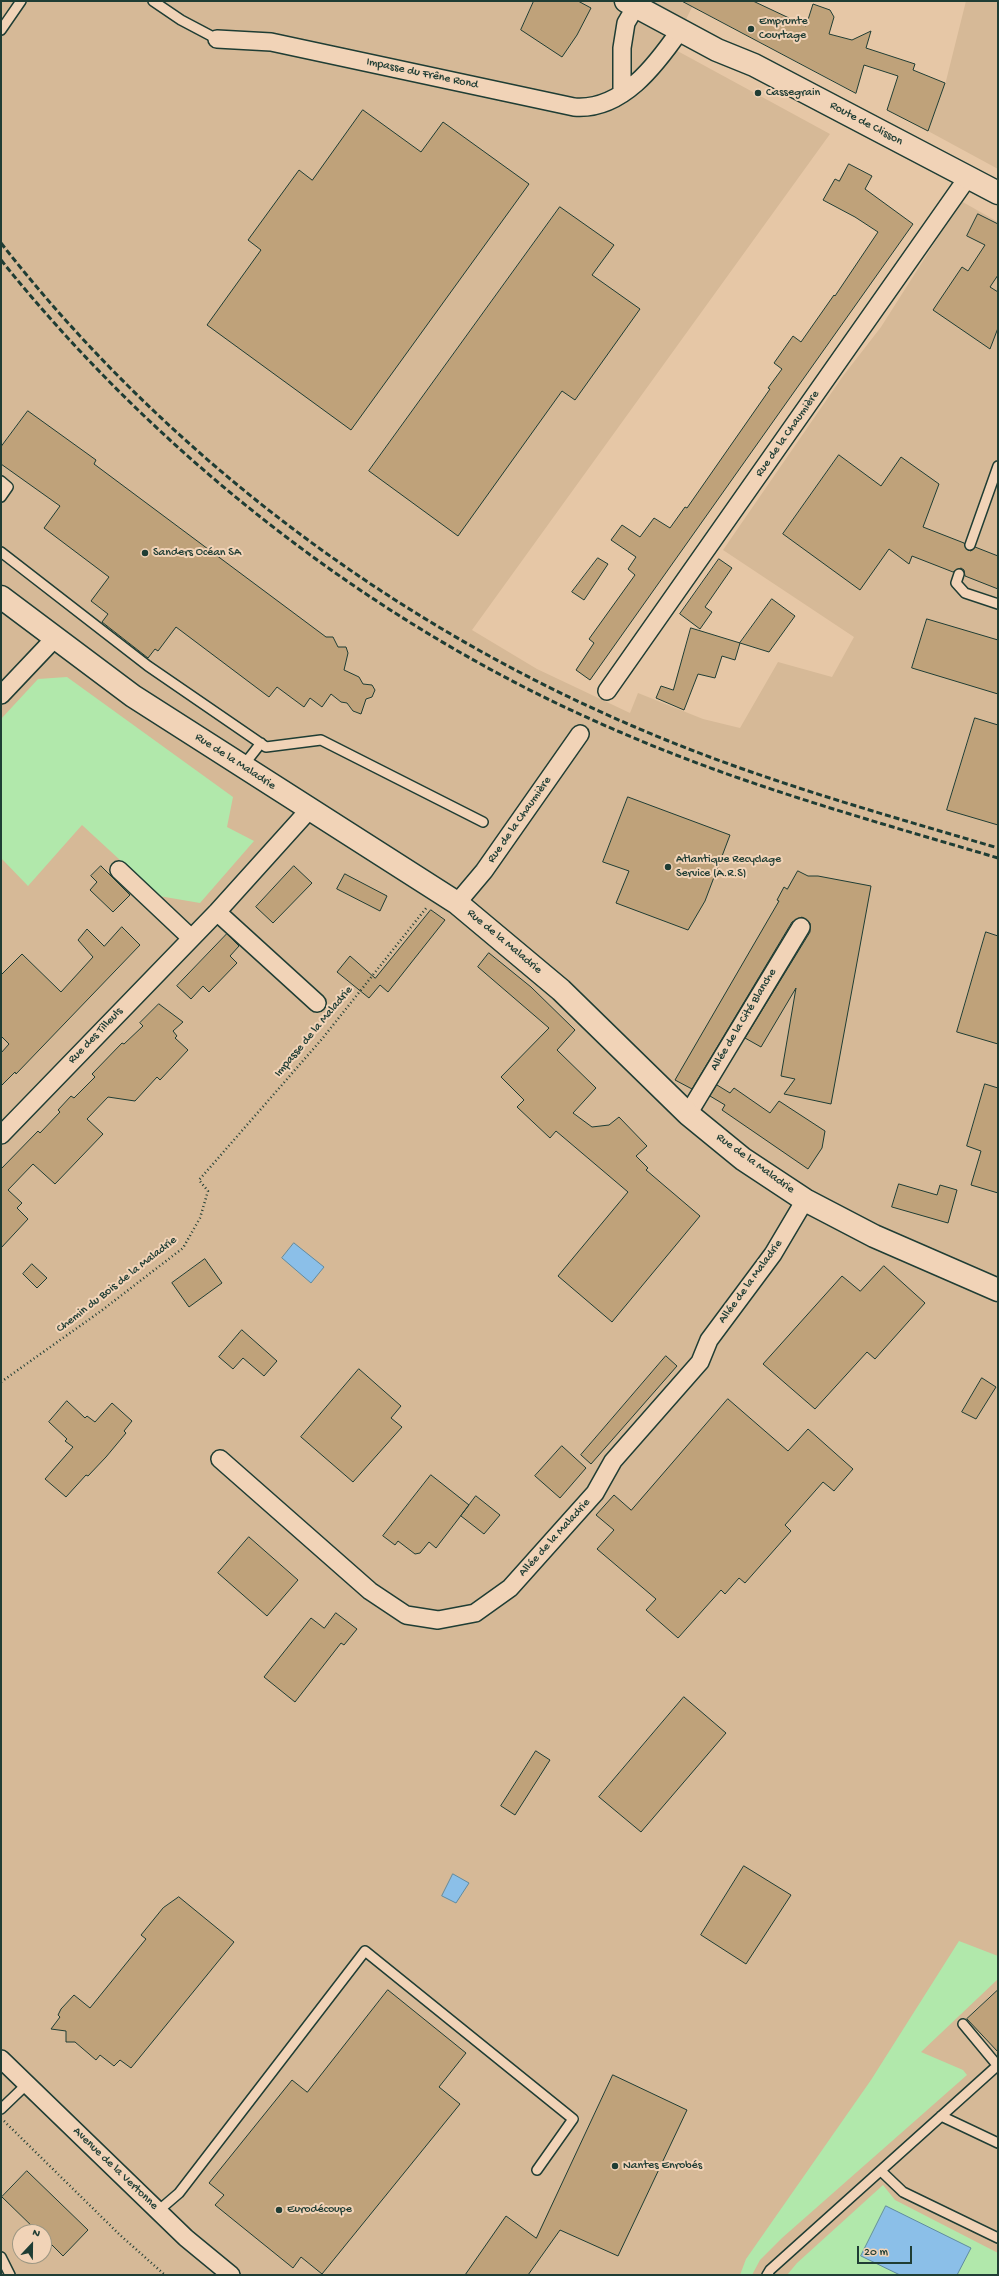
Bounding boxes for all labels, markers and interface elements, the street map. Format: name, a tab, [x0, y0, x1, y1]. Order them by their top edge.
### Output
place label: Emprunte Courtage	[759, 15, 808, 43]
marker: Emprunte Courtage	[746, 24, 756, 34]
street label: Impasse du Frêne Rond	[365, 55, 479, 93]
place label: Cassegrain	[766, 86, 820, 100]
marker: Cassegrain	[753, 88, 763, 98]
street label: Route de Clisson	[827, 99, 905, 149]
street label: Rue de la Chaumière	[753, 388, 823, 480]
place label: Sanders Océan SA	[153, 546, 241, 560]
marker: Sanders Océan SA	[140, 548, 150, 558]
street label: Rue de la Maladrie	[192, 730, 278, 794]
street label: Rue de la Chaumière	[485, 774, 555, 866]
place label: Atlantique Recyclage Service (A.R.S)	[676, 853, 781, 881]
marker: Atlantique Recyclage Service (A.R.S)	[663, 862, 673, 872]
street label: Rue de la Maladrie	[464, 906, 544, 978]
street label: Allée de la Cité Blanche	[708, 966, 780, 1074]
street label: Impasse de la Maladrie	[272, 984, 356, 1080]
street label: Rue des Tilleuls	[66, 1005, 126, 1067]
street label: Rue de la Maladrie	[713, 1131, 797, 1197]
street label: Chemin du Bois de la Maladrie	[54, 1233, 180, 1337]
street label: Allée de la Maladrie	[716, 1237, 786, 1327]
street label: Allée de la Maladrie	[516, 1496, 594, 1580]
street label: Avenue de la Vertonne	[69, 2125, 161, 2213]
place label: Nantes Enrobés	[623, 2159, 702, 2173]
marker: Nantes Enrobés	[610, 2161, 620, 2171]
place label: Eurodécoupe	[287, 2203, 352, 2217]
marker: Eurodécoupe	[274, 2205, 284, 2215]
north arrow	[12, 2224, 52, 2264]
text: N	[31, 2227, 42, 2241]
scale bar	[859, 2238, 914, 2264]
text: 20 m	[864, 2246, 888, 2260]

